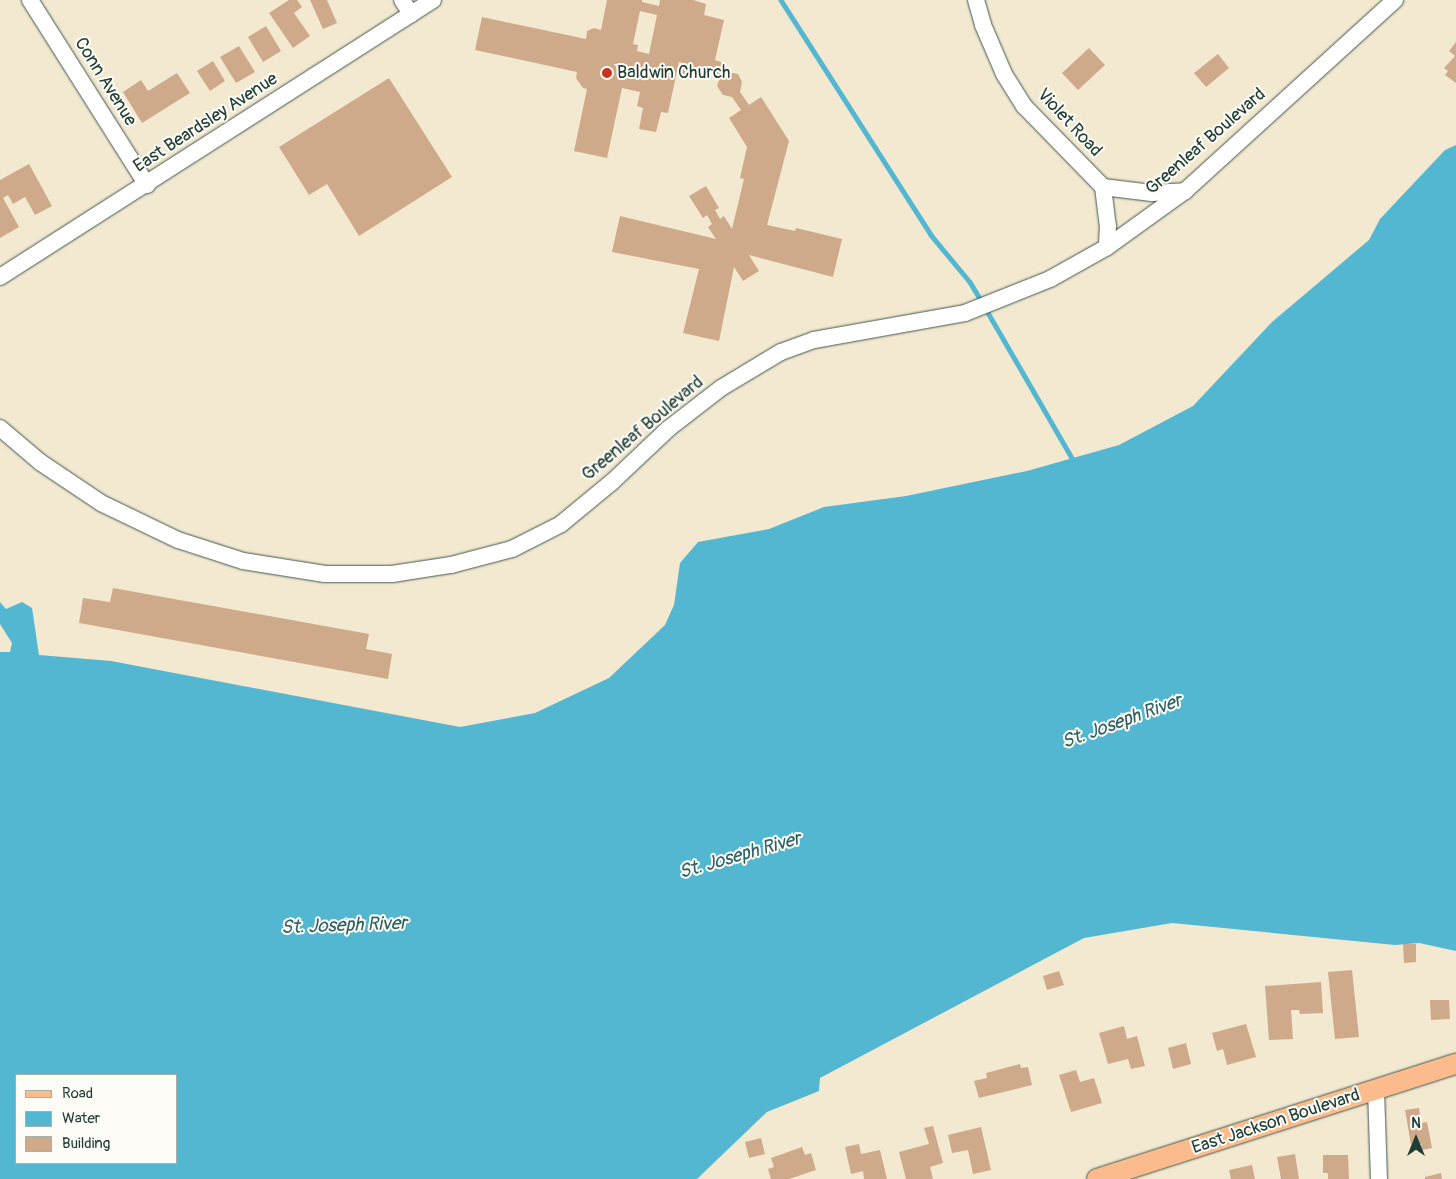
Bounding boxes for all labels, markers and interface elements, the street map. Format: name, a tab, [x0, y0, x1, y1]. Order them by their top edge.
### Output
street label: Conn Avenue	[69, 34, 141, 130]
place label: Baldwin Church	[617, 62, 731, 84]
marker: Baldwin Church	[601, 67, 613, 79]
street label: East Beardsley Avenue	[130, 68, 282, 178]
street label: Violet Road	[1032, 84, 1106, 162]
street label: Greenleaf Boulevard	[1142, 84, 1270, 200]
street label: Greenleaf Boulevard	[578, 372, 708, 486]
water label: St. Joseph River	[1059, 690, 1185, 754]
water label: St. Joseph River	[676, 828, 804, 884]
water label: St. Joseph River	[281, 912, 407, 940]
legend	[15, 1074, 178, 1164]
text: Road	[62, 1084, 93, 1103]
street label: East Jackson Boulevard	[1189, 1085, 1363, 1159]
text: Water	[62, 1109, 100, 1128]
north arrow	[1391, 1114, 1441, 1164]
text: N	[1411, 1115, 1421, 1132]
text: Building	[62, 1134, 110, 1153]

